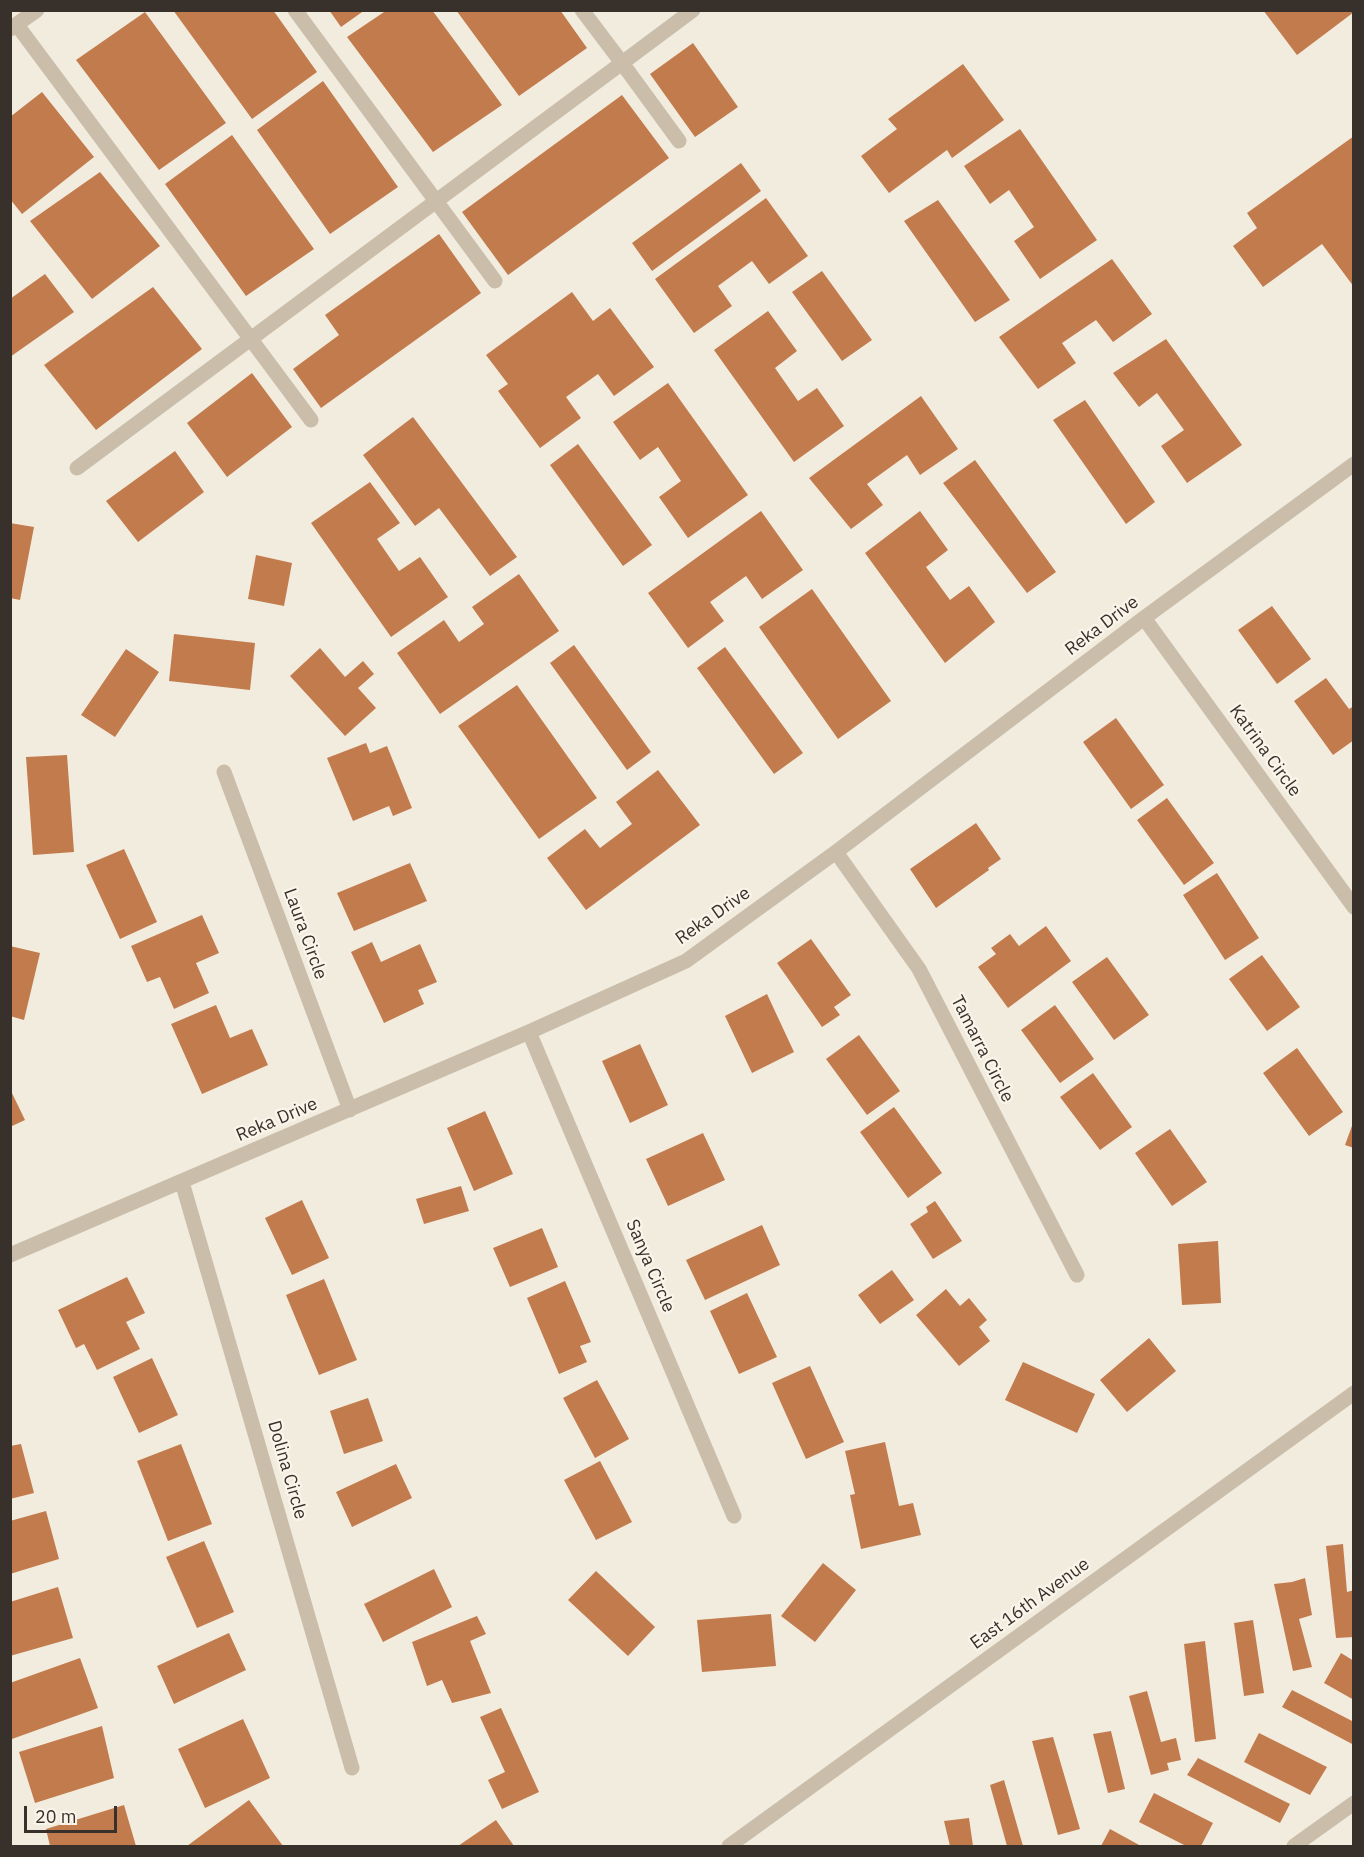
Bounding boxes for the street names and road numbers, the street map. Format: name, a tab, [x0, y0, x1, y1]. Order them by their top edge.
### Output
street label: Reka Drive	[1061, 591, 1143, 661]
street label: Katrina Circle	[1224, 701, 1306, 801]
street label: Reka Drive	[672, 882, 754, 950]
street label: Laura Circle	[279, 886, 331, 982]
street label: Tamarra Circle	[946, 992, 1018, 1106]
street label: Reka Drive	[233, 1093, 321, 1147]
street label: Sanya Circle	[621, 1216, 679, 1316]
street label: Dolina Circle	[263, 1418, 311, 1522]
street label: East 16th Avenue	[966, 1554, 1094, 1654]

